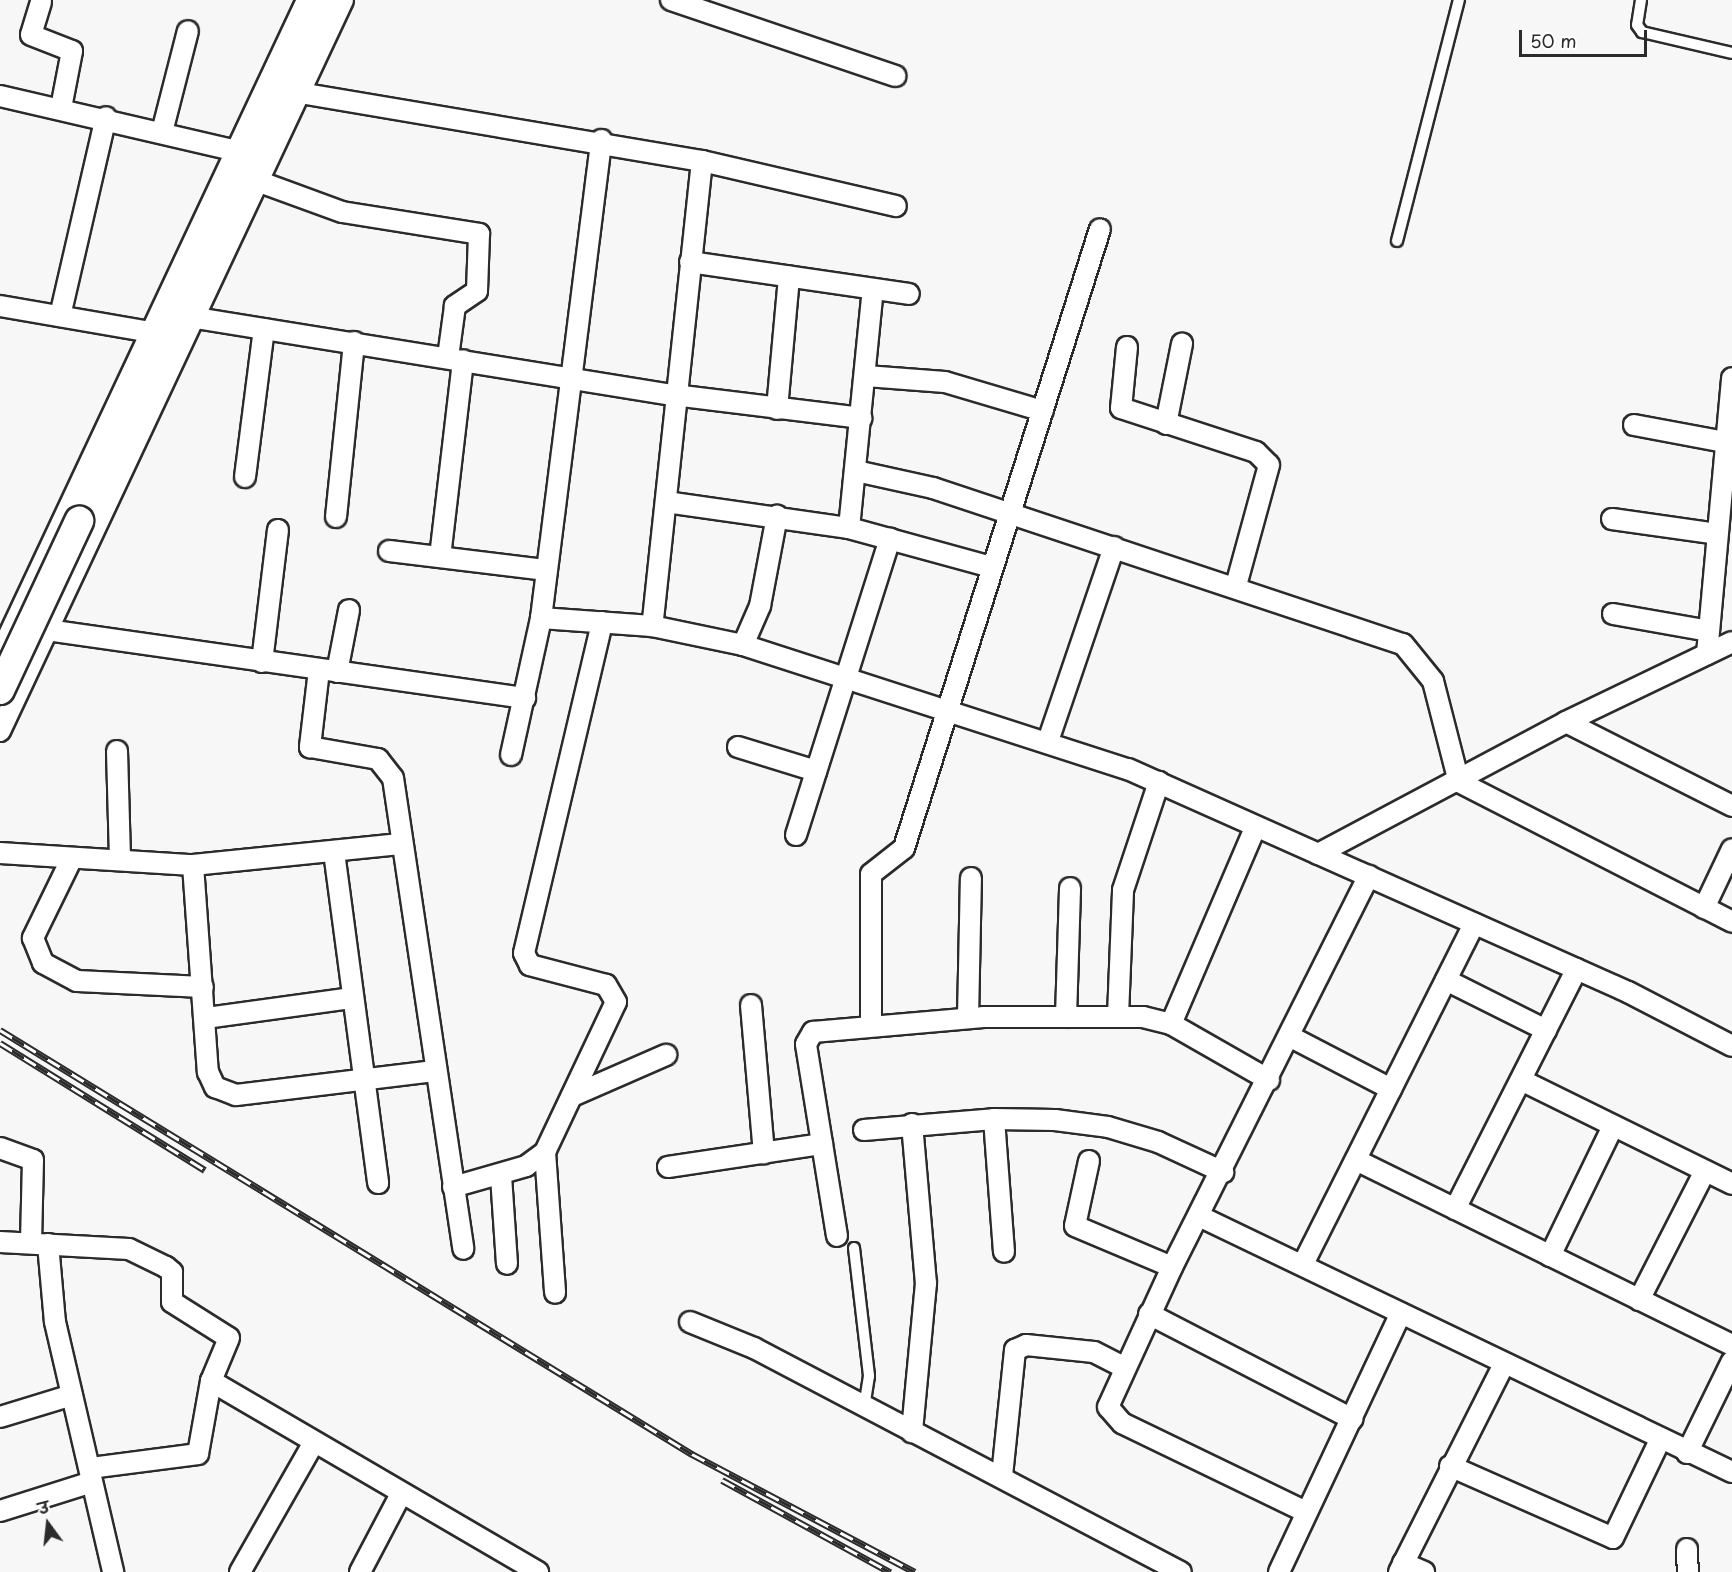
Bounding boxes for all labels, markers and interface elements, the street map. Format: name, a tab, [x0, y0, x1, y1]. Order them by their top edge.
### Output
scale bar	[1522, 18, 1650, 56]
text: 50 m	[1530, 27, 1577, 54]
north arrow	[18, 1494, 78, 1554]
text: उ	[35, 1494, 52, 1520]

